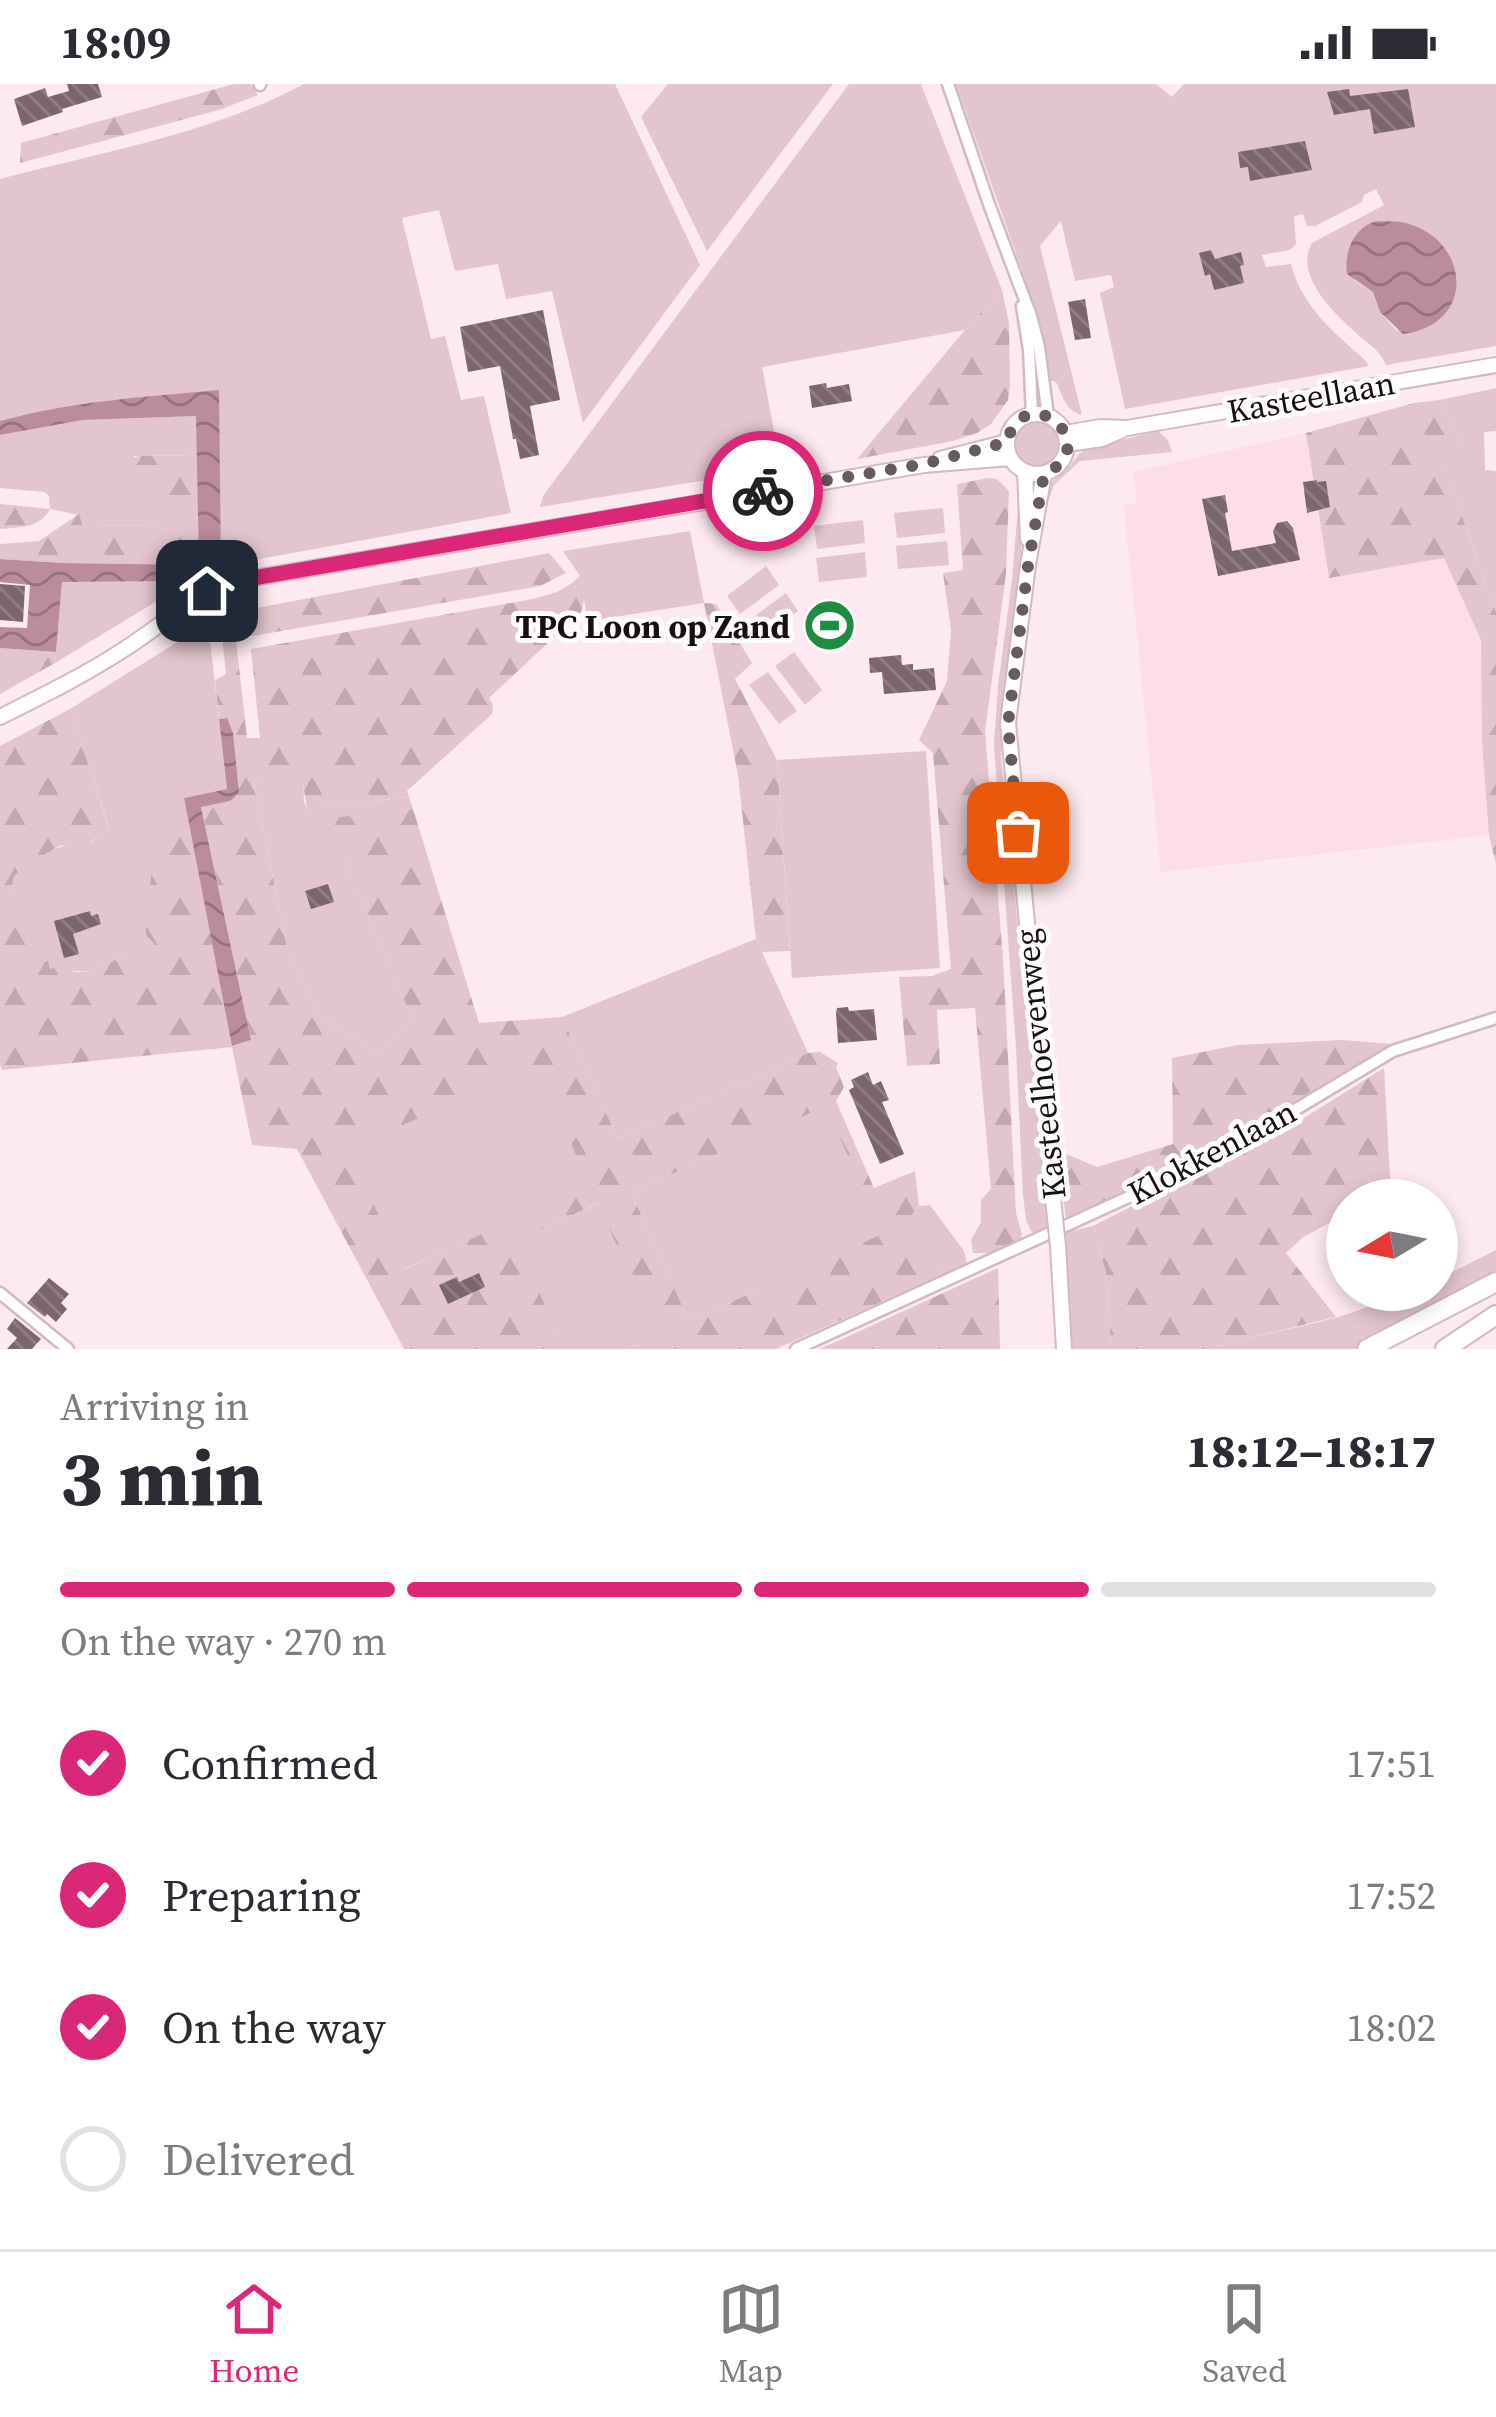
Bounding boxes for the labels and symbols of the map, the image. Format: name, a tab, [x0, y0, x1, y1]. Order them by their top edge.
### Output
street label: Kasteellaan	[1224, 360, 1398, 434]
courier	[703, 431, 823, 551]
pin	[156, 540, 258, 642]
sports icon: TPC Loon op Zand	[801, 598, 857, 654]
place label: TPC Loon op Zand	[515, 604, 790, 649]
pin	[967, 782, 1069, 884]
street label: Kasteelhoevenweg	[1003, 927, 1077, 1201]
street label: Klokkenlaan	[1120, 1089, 1304, 1215]
north arrow	[1326, 1179, 1458, 1311]

